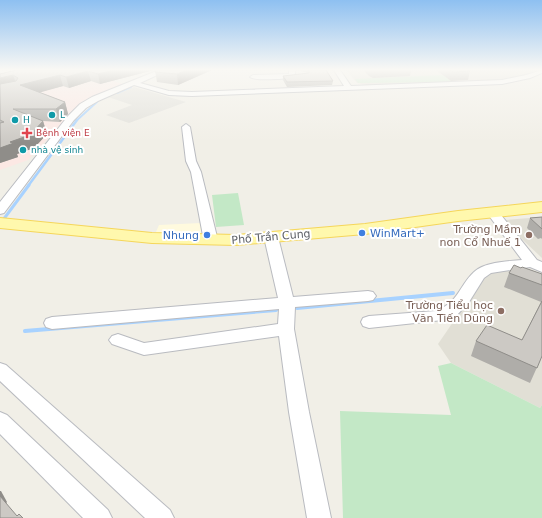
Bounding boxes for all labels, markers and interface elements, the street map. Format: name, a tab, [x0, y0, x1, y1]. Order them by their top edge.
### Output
marker: L	[47, 110, 57, 120]
place label: L	[60, 110, 65, 120]
marker: H	[10, 115, 20, 125]
place label: H	[23, 115, 30, 125]
marker: Bệnh viện E	[21, 127, 33, 139]
place label: Bệnh viện E	[36, 128, 90, 138]
marker: nhà vệ sinh	[18, 145, 28, 155]
place label: nhà vệ sinh	[31, 145, 83, 155]
place label: Trường Mầm non Cổ Nhuế 1	[439, 223, 521, 249]
street label: Phố Trần Cung	[231, 227, 311, 247]
place label: WinMart+	[370, 227, 425, 240]
marker: WinMart+	[357, 228, 367, 238]
place label: Nhung	[163, 229, 199, 242]
marker: Nhung	[202, 230, 212, 240]
marker: Trường Mầm non Cổ Nhuế 1	[524, 230, 534, 240]
place label: Trường Tiểu học Văn Tiến Dũng	[405, 299, 493, 325]
marker: Trường Tiểu học Văn Tiến Dũng	[496, 306, 506, 316]

